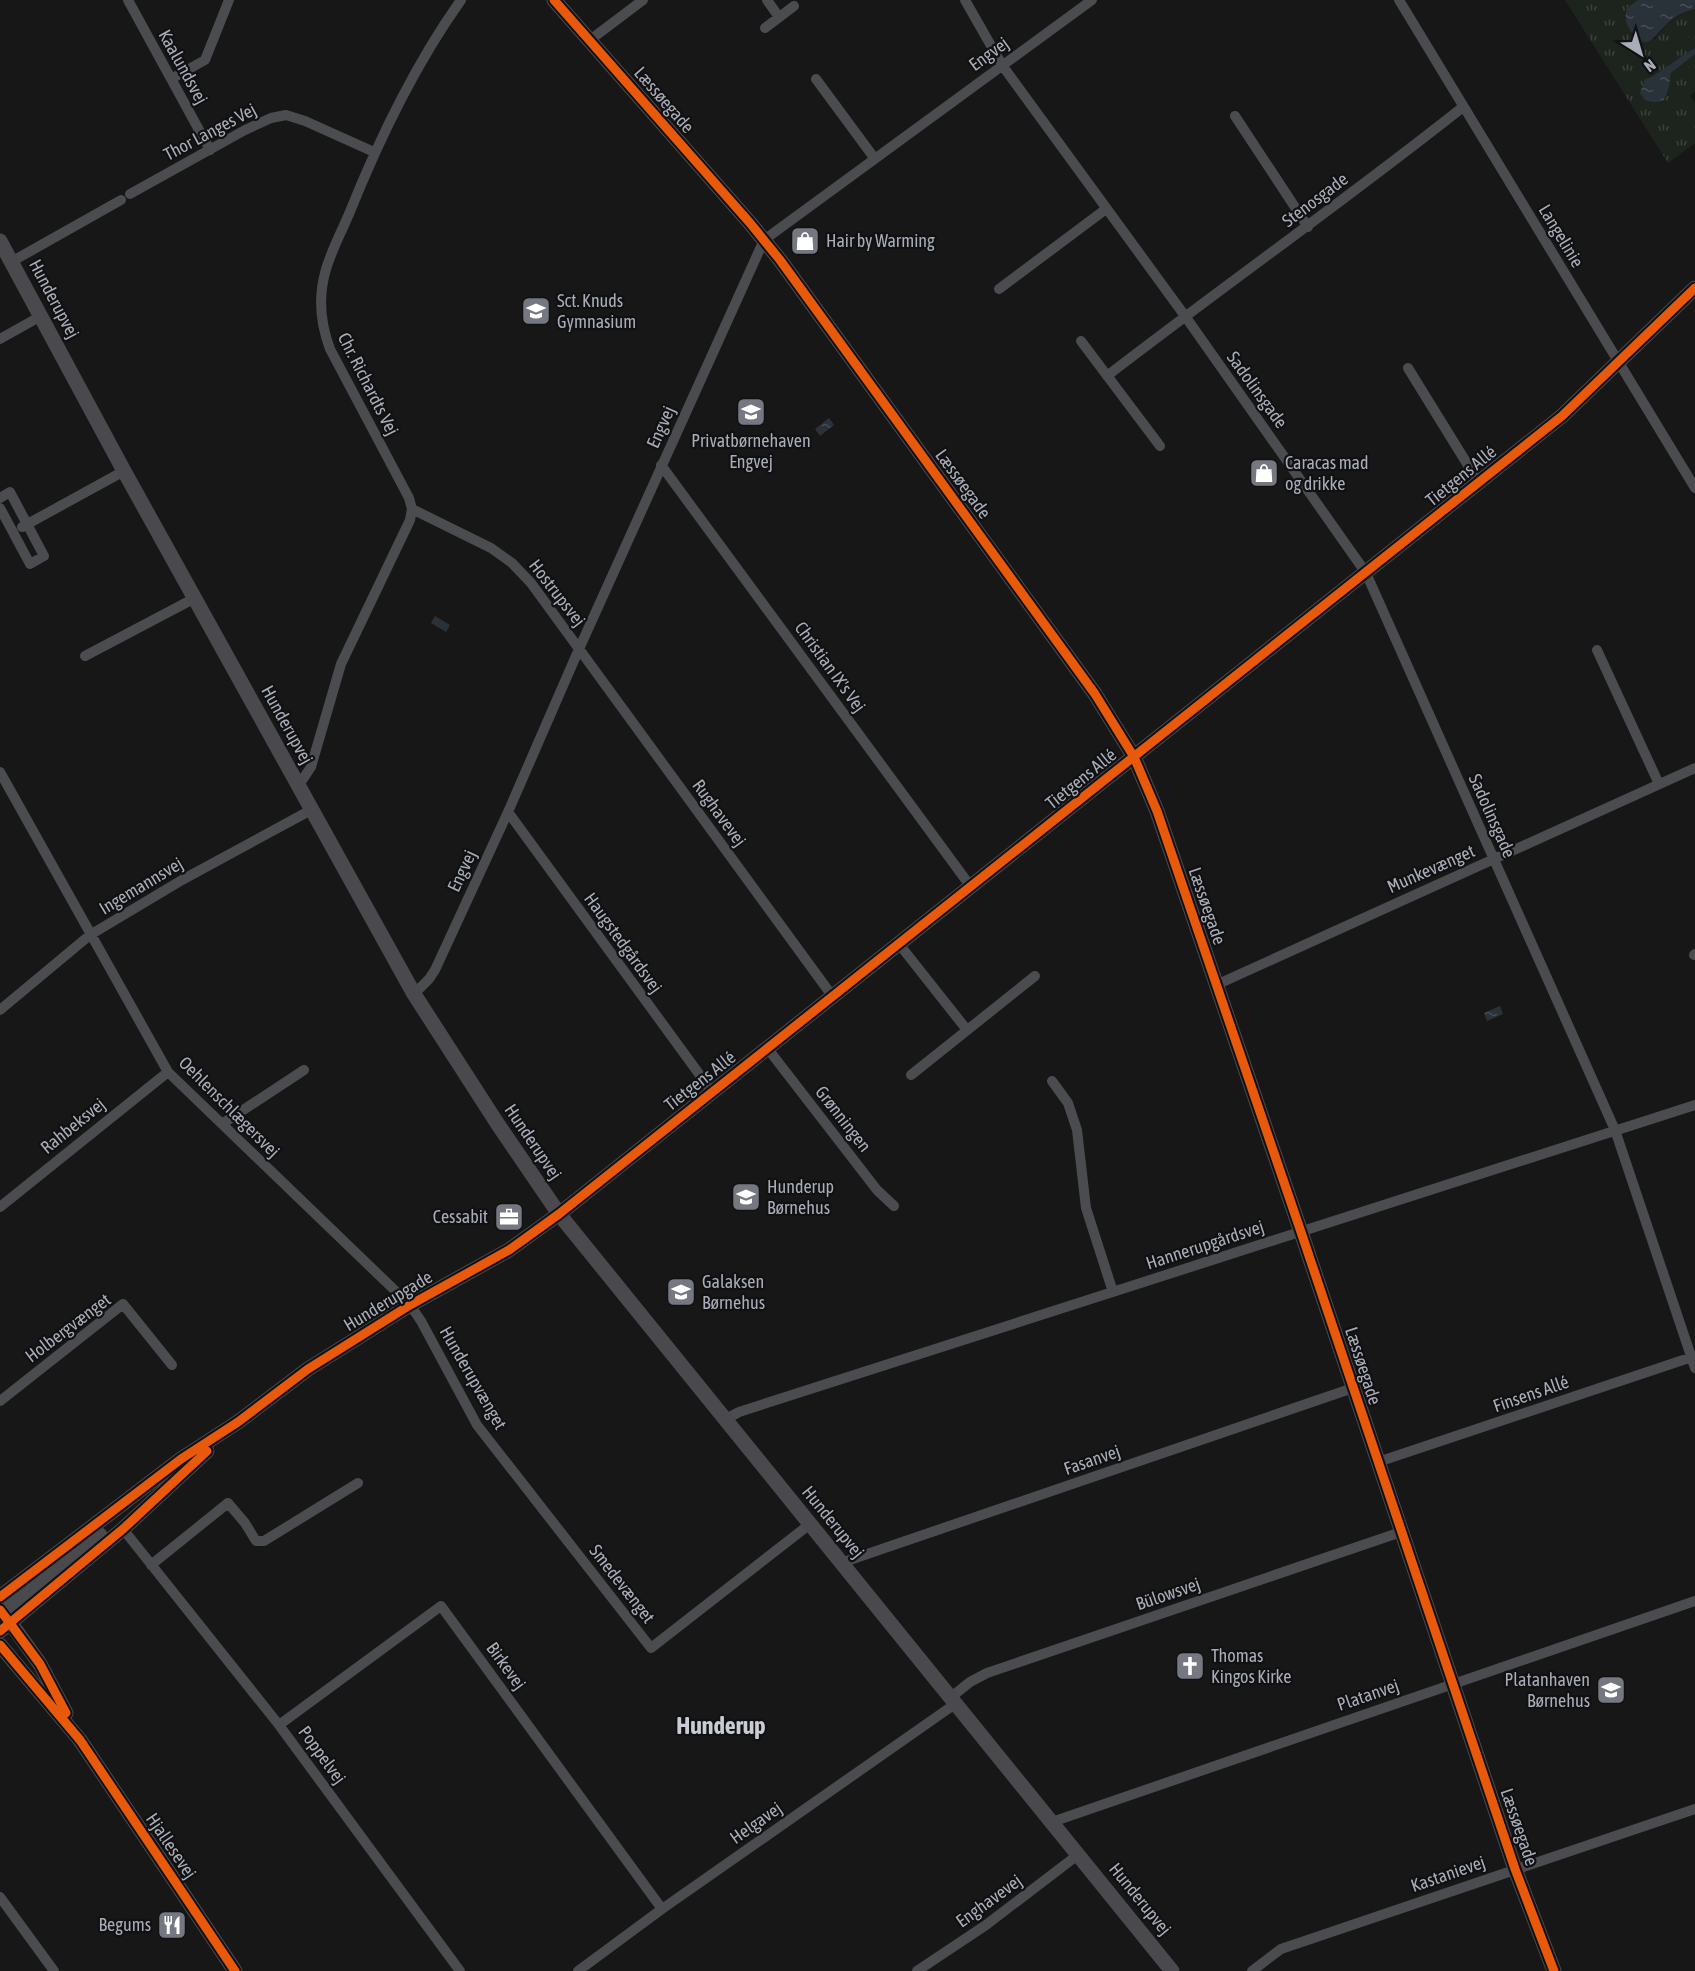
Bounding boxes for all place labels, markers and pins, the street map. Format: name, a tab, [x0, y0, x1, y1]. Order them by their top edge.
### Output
shop icon: Hair by Warming	[789, 225, 821, 257]
place label: Hair by Warming	[826, 230, 935, 251]
place label: Sct. Knuds Gymnasium	[557, 290, 636, 332]
school or university icon: Sct. Knuds Gymnasium	[520, 295, 552, 327]
school or university icon: Privatbørnehaven Engvej	[735, 396, 767, 428]
place label: Privatbørnehaven Engvej	[691, 430, 811, 472]
place label: Caracas mad og drikke	[1285, 452, 1369, 494]
shop icon: Caracas mad og drikke	[1248, 457, 1280, 489]
place label: Hunderup Børnehus	[767, 1176, 834, 1218]
school or university icon: Hunderup Børnehus	[730, 1181, 762, 1213]
office icon: Cessabit	[493, 1201, 525, 1233]
place label: Cessabit	[433, 1206, 488, 1227]
place label: Galaksen Børnehus	[702, 1271, 765, 1313]
school or university icon: Galaksen Børnehus	[665, 1276, 697, 1308]
place label: Thomas Kingos Kirke	[1211, 1645, 1291, 1687]
church icon: Thomas Kingos Kirke	[1174, 1650, 1206, 1682]
place label: Platanhaven Børnehus	[1505, 1669, 1590, 1711]
school or university icon: Platanhaven Børnehus	[1595, 1674, 1627, 1706]
restaurant icon: Begums	[156, 1909, 188, 1941]
place label: Begums	[99, 1914, 151, 1935]

